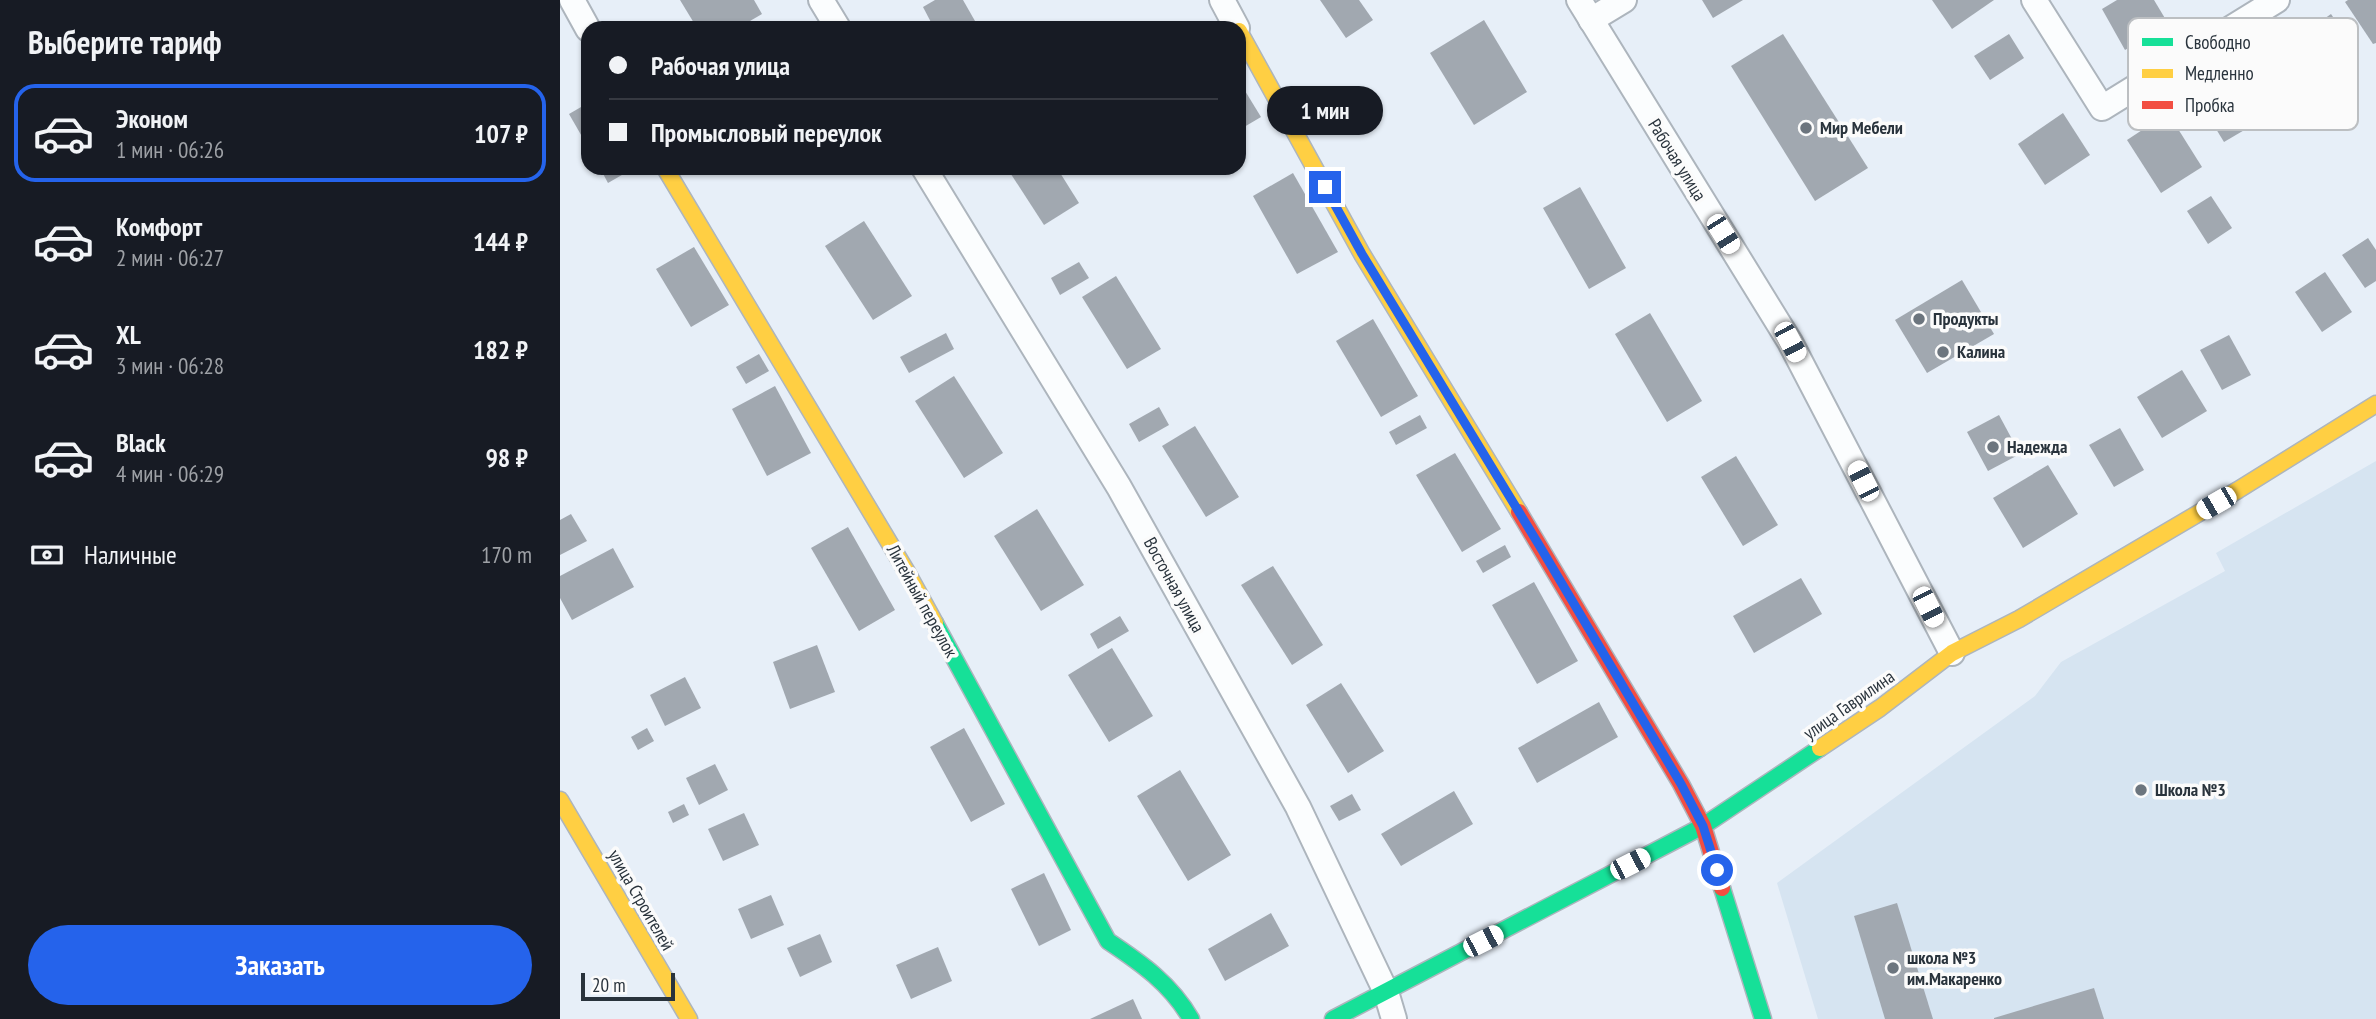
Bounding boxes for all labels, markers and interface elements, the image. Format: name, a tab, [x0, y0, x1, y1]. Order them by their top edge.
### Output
legend	[2128, 18, 2358, 130]
text: Выберите тариф	[28, 21, 222, 63]
text: Свободно	[2185, 30, 2251, 54]
text: Рабочая улица	[651, 49, 790, 82]
text: Медленно	[2185, 61, 2254, 85]
callout: 1 мин	[1267, 86, 1383, 134]
text: Пробка	[2185, 93, 2235, 117]
text: 1 мин	[1300, 96, 1350, 125]
icon: car	[32, 102, 95, 165]
text: Эконом	[116, 102, 188, 135]
street label: Рабочая улица	[1643, 114, 1712, 205]
text: Промысловый переулок	[651, 116, 882, 149]
place label: Мир Мебели	[1820, 116, 1903, 139]
text: 107 ₽	[474, 117, 528, 150]
marker: Мир Мебели	[1798, 120, 1814, 136]
text: 1 мин · 06:26	[116, 135, 224, 164]
route end	[1309, 171, 1341, 203]
icon: car	[32, 210, 95, 273]
text: Комфорт	[116, 210, 202, 243]
car	[1703, 211, 1744, 257]
text: 144 ₽	[473, 225, 528, 258]
text: 2 мин · 06:27	[116, 243, 224, 272]
place label: Продукты	[1933, 307, 1998, 330]
marker: Продукты	[1911, 311, 1927, 327]
icon: car	[32, 318, 95, 381]
text: XL	[116, 318, 141, 351]
car	[1771, 319, 1810, 365]
text: 182 ₽	[473, 333, 528, 366]
place label: Калина	[1957, 340, 2005, 363]
marker: Калина	[1935, 344, 1951, 360]
text: 3 мин · 06:28	[116, 351, 224, 380]
icon: car	[32, 426, 95, 489]
text: Black	[116, 426, 166, 459]
place label: Надежда	[2007, 435, 2067, 458]
marker: Надежда	[1985, 439, 2001, 455]
text: 98 ₽	[485, 441, 528, 474]
car	[1845, 458, 1882, 504]
text: 4 мин · 06:29	[116, 459, 224, 488]
car	[2193, 483, 2240, 523]
street label: Восточная улица	[1139, 533, 1210, 636]
icon: cash	[28, 536, 66, 574]
text: Наличные	[84, 538, 177, 571]
street label: Литейный переулок	[881, 539, 963, 661]
text: 170 m	[481, 540, 532, 569]
car	[1910, 584, 1947, 630]
street label: улица Гаврилина	[1799, 665, 1899, 744]
place label: Школа №3	[2155, 778, 2226, 801]
marker: Школа №3	[2133, 782, 2149, 798]
street label: улица Строителей	[603, 845, 680, 954]
car	[1607, 845, 1654, 883]
route start	[1701, 854, 1733, 886]
car	[1460, 922, 1507, 960]
button: Заказать	[28, 925, 532, 1005]
place label: школа №3 им.Макаренко	[1907, 946, 2002, 990]
marker: школа №3 им.Макаренко	[1885, 960, 1901, 976]
scale bar	[581, 970, 676, 1002]
text: 20 m	[592, 973, 626, 997]

